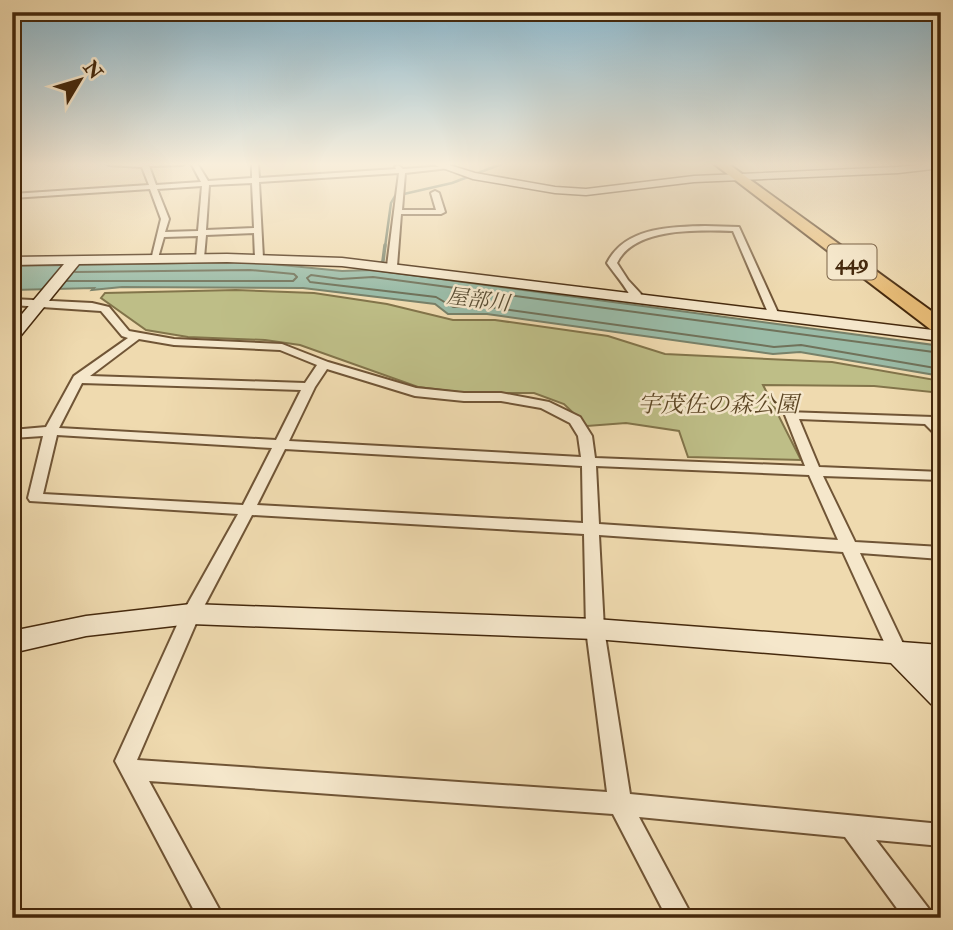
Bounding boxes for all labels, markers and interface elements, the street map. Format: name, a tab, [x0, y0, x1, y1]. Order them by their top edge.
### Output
north arrow	[46, 46, 116, 116]
text: N	[77, 55, 108, 85]
road number: 449	[828, 244, 876, 280]
water label: 屋部川	[445, 283, 513, 317]
park label: 宇茂佐の森公園	[638, 390, 803, 419]

